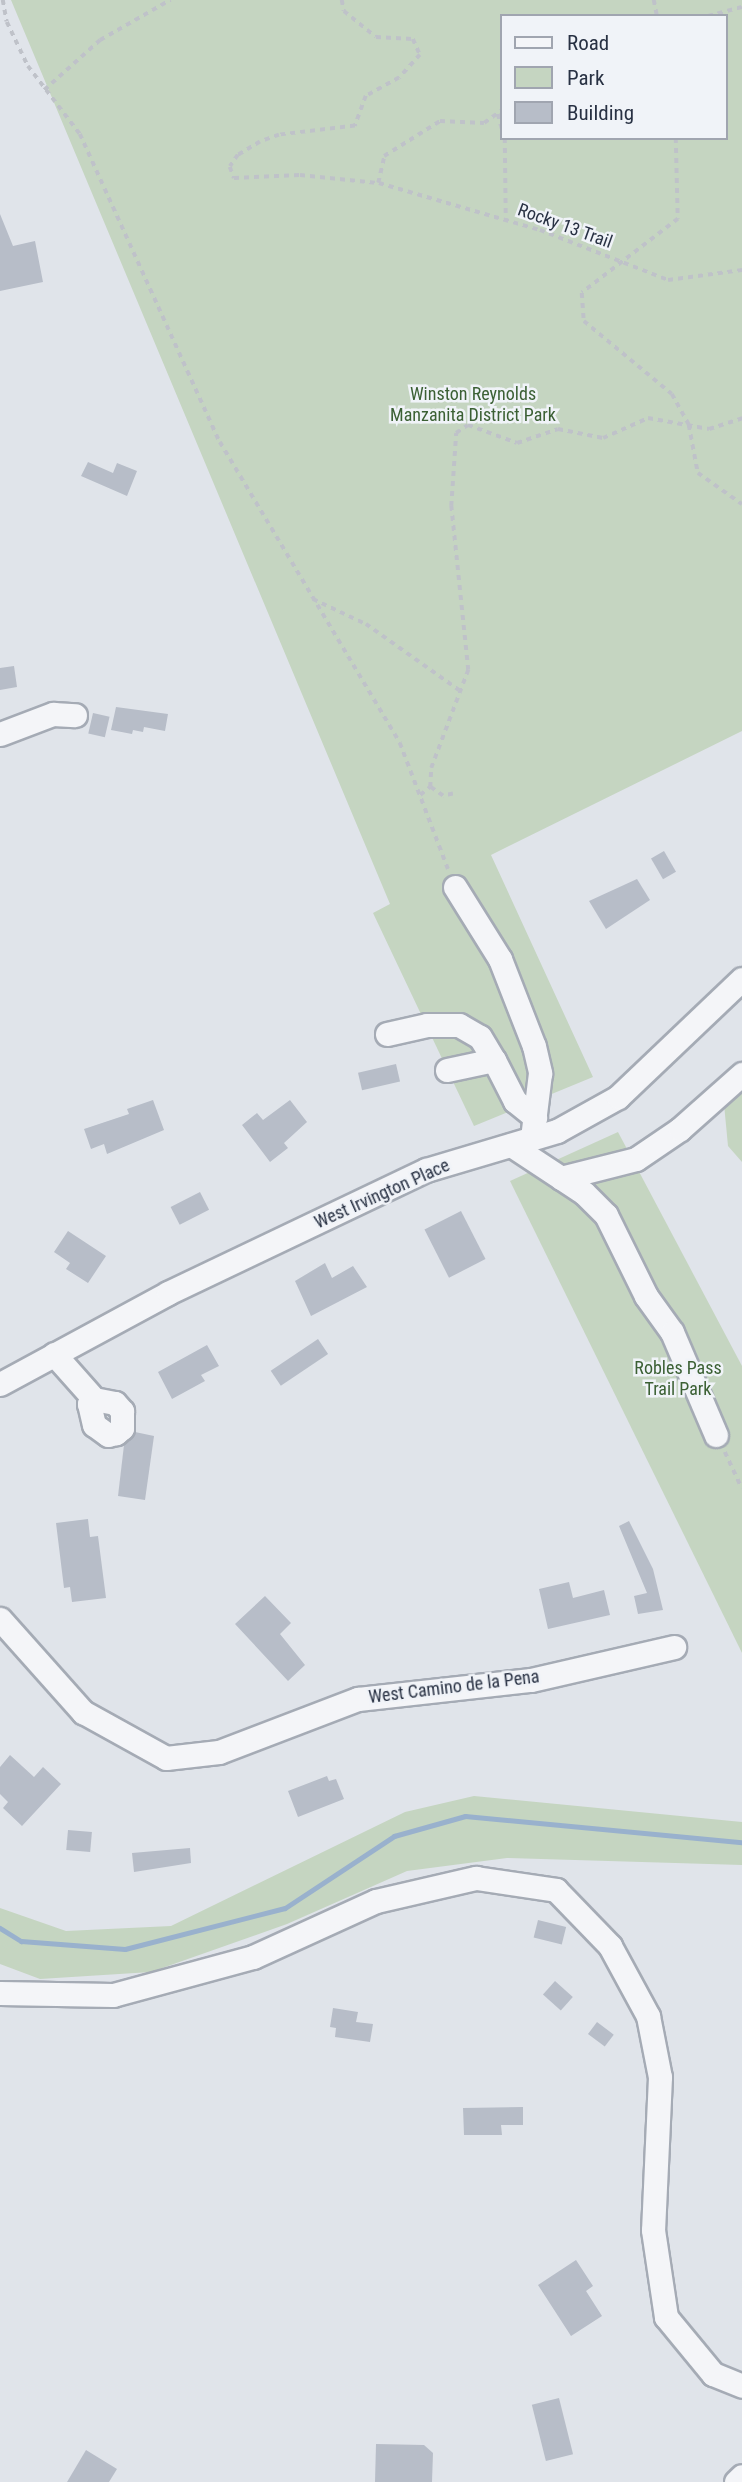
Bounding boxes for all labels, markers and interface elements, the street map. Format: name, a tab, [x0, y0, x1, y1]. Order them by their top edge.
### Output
legend	[500, 14, 728, 140]
text: Road	[567, 31, 609, 55]
text: Park	[567, 66, 604, 90]
text: Building	[567, 101, 634, 125]
street label: Rocky 13 Trail	[515, 199, 615, 253]
park label: Winston Reynolds Manzanita District Park	[390, 384, 556, 426]
street label: West Irvington Place	[311, 1155, 453, 1233]
park label: Robles Pass Trail Park	[634, 1358, 722, 1400]
street label: West Camino de la Pena	[367, 1666, 541, 1708]

